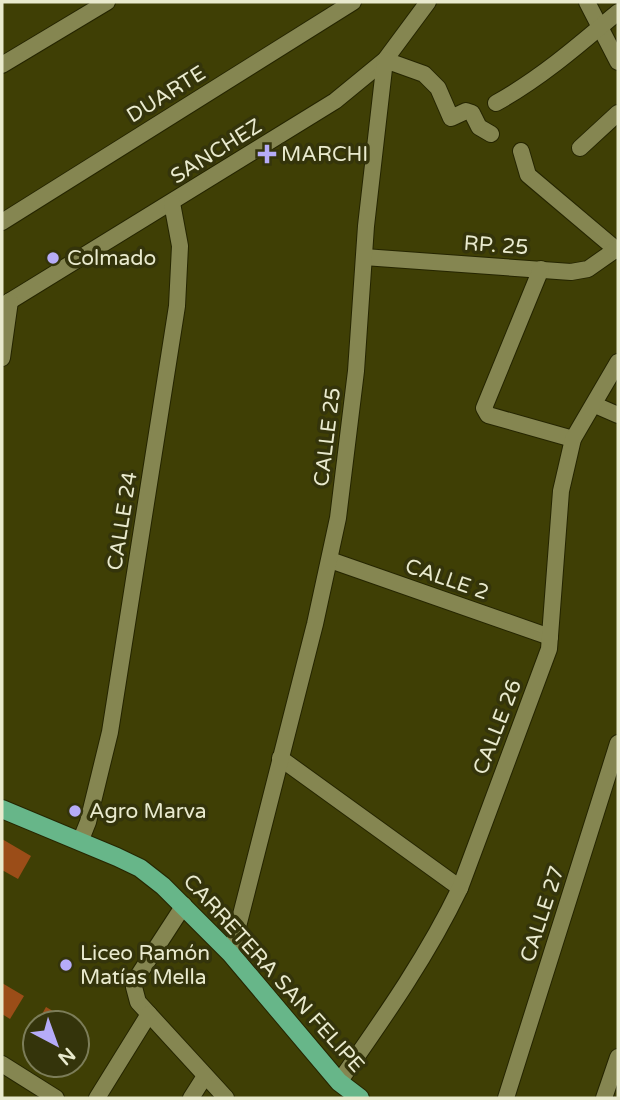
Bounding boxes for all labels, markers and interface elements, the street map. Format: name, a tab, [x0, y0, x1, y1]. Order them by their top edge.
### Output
street label: DUARTE	[122, 60, 210, 128]
street label: SANCHEZ	[166, 114, 266, 189]
place label: MARCHI	[281, 142, 368, 167]
marker: MARCHI	[259, 146, 275, 162]
street label: RP. 25	[463, 231, 529, 260]
place label: Colmado	[67, 246, 156, 271]
marker: Colmado	[45, 250, 61, 266]
street label: CALLE 25	[309, 386, 346, 488]
street label: CALLE 24	[102, 470, 143, 572]
street label: CALLE 2	[402, 554, 492, 605]
street label: CALLE 26	[468, 676, 527, 778]
place label: Agro Marva	[89, 799, 207, 824]
marker: Agro Marva	[67, 803, 83, 819]
street label: CALLE 27	[515, 863, 570, 965]
street label: CARRETERA SAN FELIPE	[178, 869, 369, 1078]
place label: Liceo Ramón Matías Mella	[80, 941, 210, 990]
marker: Liceo Ramón Matías Mella	[58, 957, 74, 973]
north arrow	[21, 1009, 91, 1079]
text: N	[54, 1043, 79, 1069]

